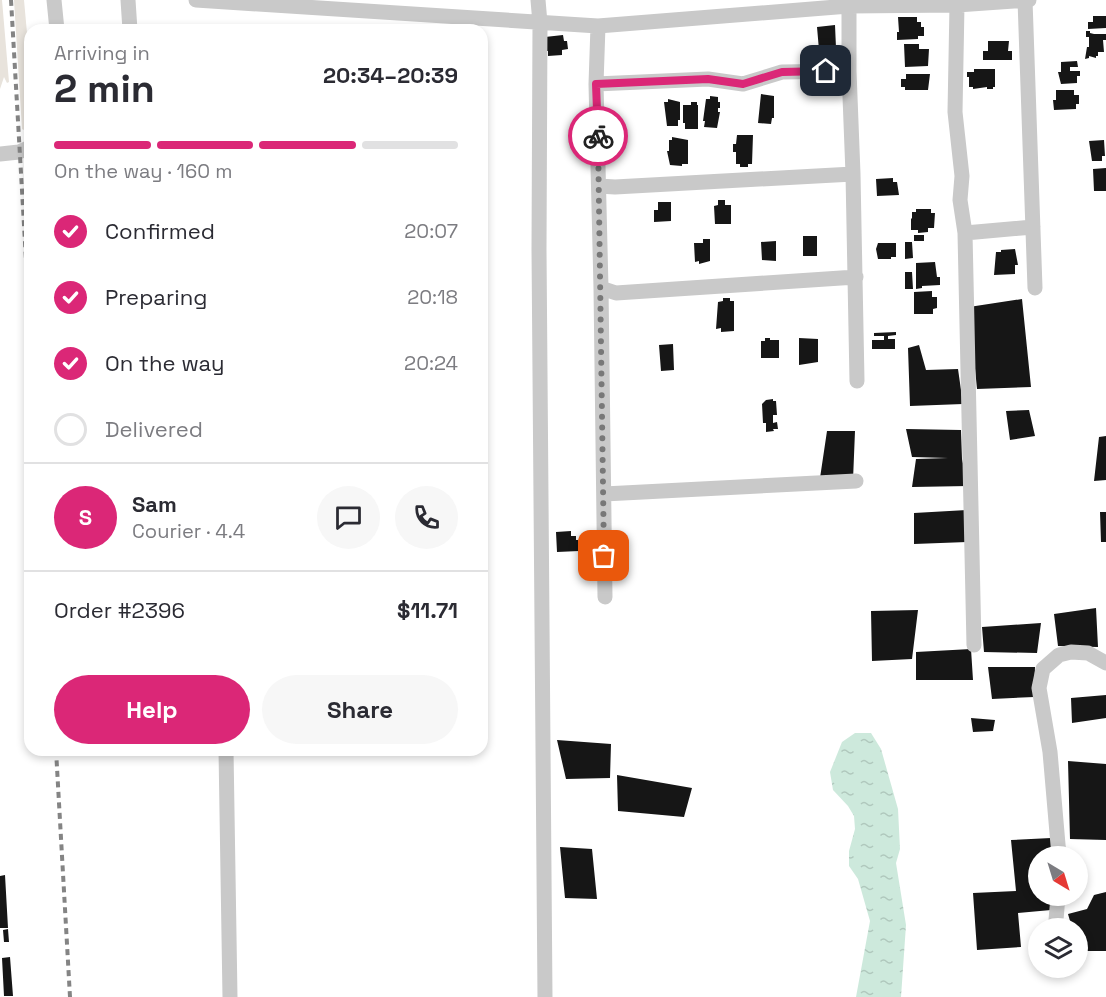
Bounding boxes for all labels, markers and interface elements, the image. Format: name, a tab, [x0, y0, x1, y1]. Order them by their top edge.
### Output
text: Arriving in	[54, 40, 150, 66]
pin	[800, 45, 851, 96]
icon: home	[809, 54, 842, 87]
text: 20:34–20:39	[323, 61, 458, 89]
text: 2 min	[54, 64, 155, 113]
courier	[568, 106, 628, 166]
icon: bike	[582, 120, 615, 153]
text: On the way · 160 m	[54, 158, 232, 184]
icon: check	[54, 215, 87, 248]
text: Confirmed	[105, 217, 215, 245]
text: 20:07	[404, 218, 458, 244]
icon: check	[54, 281, 87, 314]
text: Preparing	[105, 283, 207, 311]
text: 20:18	[407, 284, 458, 310]
icon: check	[54, 347, 87, 380]
text: On the way	[105, 349, 224, 377]
text: 20:24	[404, 350, 458, 376]
text: Delivered	[105, 415, 203, 443]
button: chat	[317, 486, 380, 549]
button: phone	[395, 486, 458, 549]
text: Sam	[132, 490, 177, 518]
text: S	[79, 503, 92, 531]
text: Courier · 4.4	[132, 518, 245, 544]
pin	[578, 530, 629, 581]
icon: bag	[587, 539, 620, 572]
text: Order #2396	[54, 596, 185, 624]
text: $11.71	[397, 596, 458, 624]
button: Help	[54, 675, 250, 744]
button: Share	[262, 675, 458, 744]
north arrow	[1028, 846, 1088, 906]
map controls	[1028, 846, 1088, 978]
button: layers	[1028, 918, 1088, 978]

